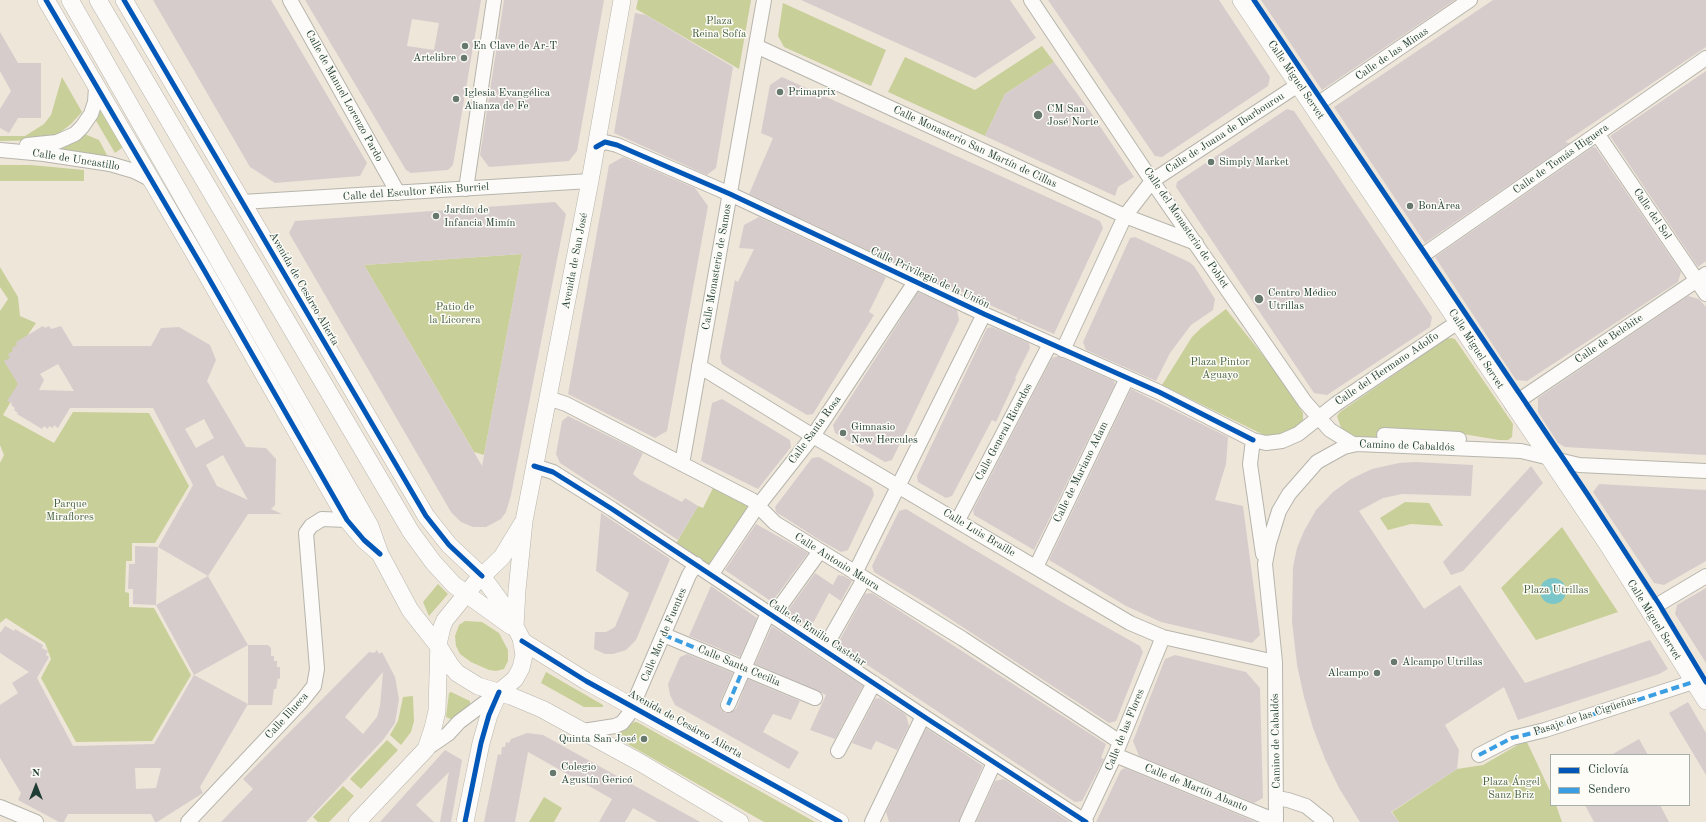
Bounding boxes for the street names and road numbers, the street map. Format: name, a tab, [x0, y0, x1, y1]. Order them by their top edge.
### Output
street label: Calle de las Minas	[1353, 25, 1431, 83]
street label: Calle de Manuel Lorenzo Pardo	[302, 28, 386, 164]
street label: Calle Miguel Servet	[1265, 38, 1327, 122]
street label: Calle de Juana de Ibarbourou	[1163, 90, 1287, 176]
street label: Calle Monasterio San Martín de Cillas	[891, 103, 1059, 191]
street label: Calle de Tomás Higuera	[1511, 121, 1611, 197]
street label: Calle de Uncastillo	[31, 147, 121, 173]
street label: Calle del Monasterio de Poblet	[1140, 165, 1232, 291]
street label: Calle del Escultor Félix Burriel	[342, 180, 490, 204]
street label: Calle del Sol	[1630, 186, 1674, 242]
street label: Calle Monasterio de Samos	[699, 203, 735, 331]
street label: Avenida de San José	[559, 212, 591, 310]
street label: Avenida de Cesáreo Alierta	[266, 230, 342, 348]
street label: Calle Privilegio de la Unión	[868, 244, 992, 312]
street label: Calle Miguel Servet	[1445, 307, 1507, 391]
street label: Calle de Belchite	[1573, 311, 1645, 367]
street label: Calle del Hermano Adolfo	[1333, 329, 1441, 409]
street label: Calle General Ricardos	[973, 381, 1035, 483]
street label: Calle Santa Rosa	[786, 393, 844, 467]
street label: Calle de Mariano Adam	[1051, 419, 1111, 525]
street label: Camino de Cabaldós	[1359, 438, 1455, 454]
street label: Calle Luis Braille	[940, 506, 1018, 560]
street label: Calle Antonio Maura	[792, 530, 882, 594]
street label: Calle Miguel Servet	[1624, 577, 1684, 663]
street label: Calle Mor de Fuentes	[638, 586, 690, 684]
street label: Calle de Emilio Castelar	[766, 596, 868, 670]
street label: Calle Santa Cecilia	[695, 643, 783, 689]
street label: Avenida de Cesáreo Alierta	[625, 687, 745, 761]
street label: Calle de las Flores	[1103, 687, 1147, 773]
street label: Calle Illueca	[263, 690, 311, 742]
street label: Camino de Cabaldós	[1269, 693, 1283, 789]
street label: Pasaje de las Cigüeñas	[1532, 693, 1638, 739]
street label: Calle de Martín Abanto	[1142, 761, 1250, 815]

